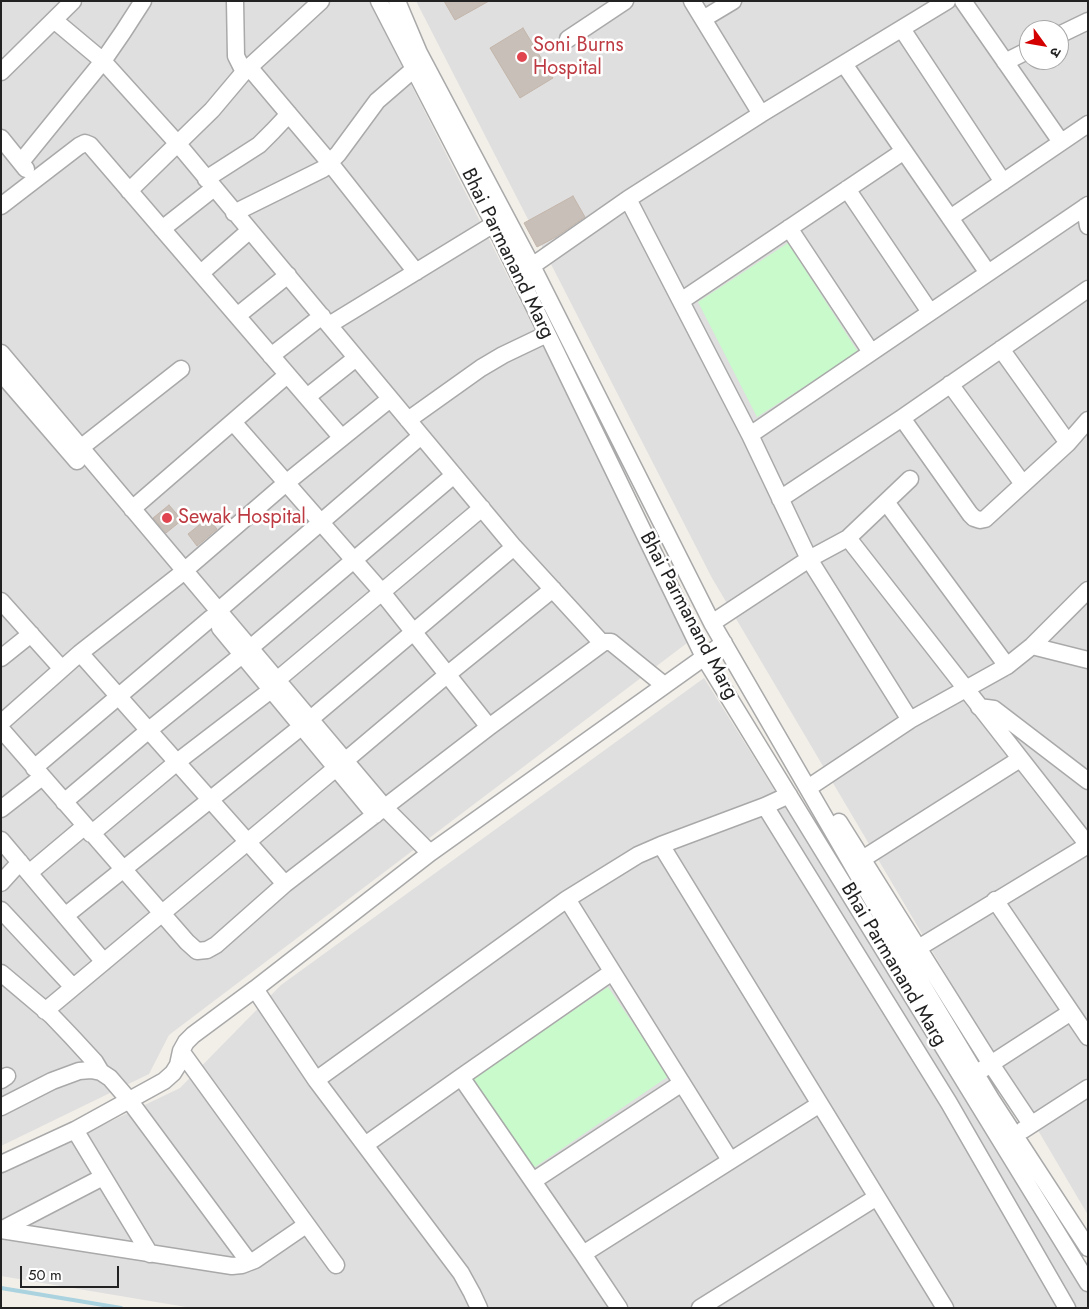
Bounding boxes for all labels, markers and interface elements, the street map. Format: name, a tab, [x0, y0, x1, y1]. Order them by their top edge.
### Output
north arrow	[1019, 20, 1069, 70]
place label: Soni Burns Hospital	[533, 34, 624, 81]
text: उ	[1045, 44, 1067, 61]
marker: Soni Burns Hospital	[515, 50, 529, 64]
street label: Bhai Parmanand Marg	[455, 165, 559, 343]
place label: Sewak Hospital	[178, 506, 306, 530]
marker: Sewak Hospital	[160, 511, 174, 525]
street label: Bhai Parmanand Marg	[634, 528, 742, 704]
street label: Bhai Parmanand Marg	[835, 879, 951, 1051]
scale bar	[22, 1256, 121, 1288]
text: 50 m	[28, 1264, 62, 1286]

